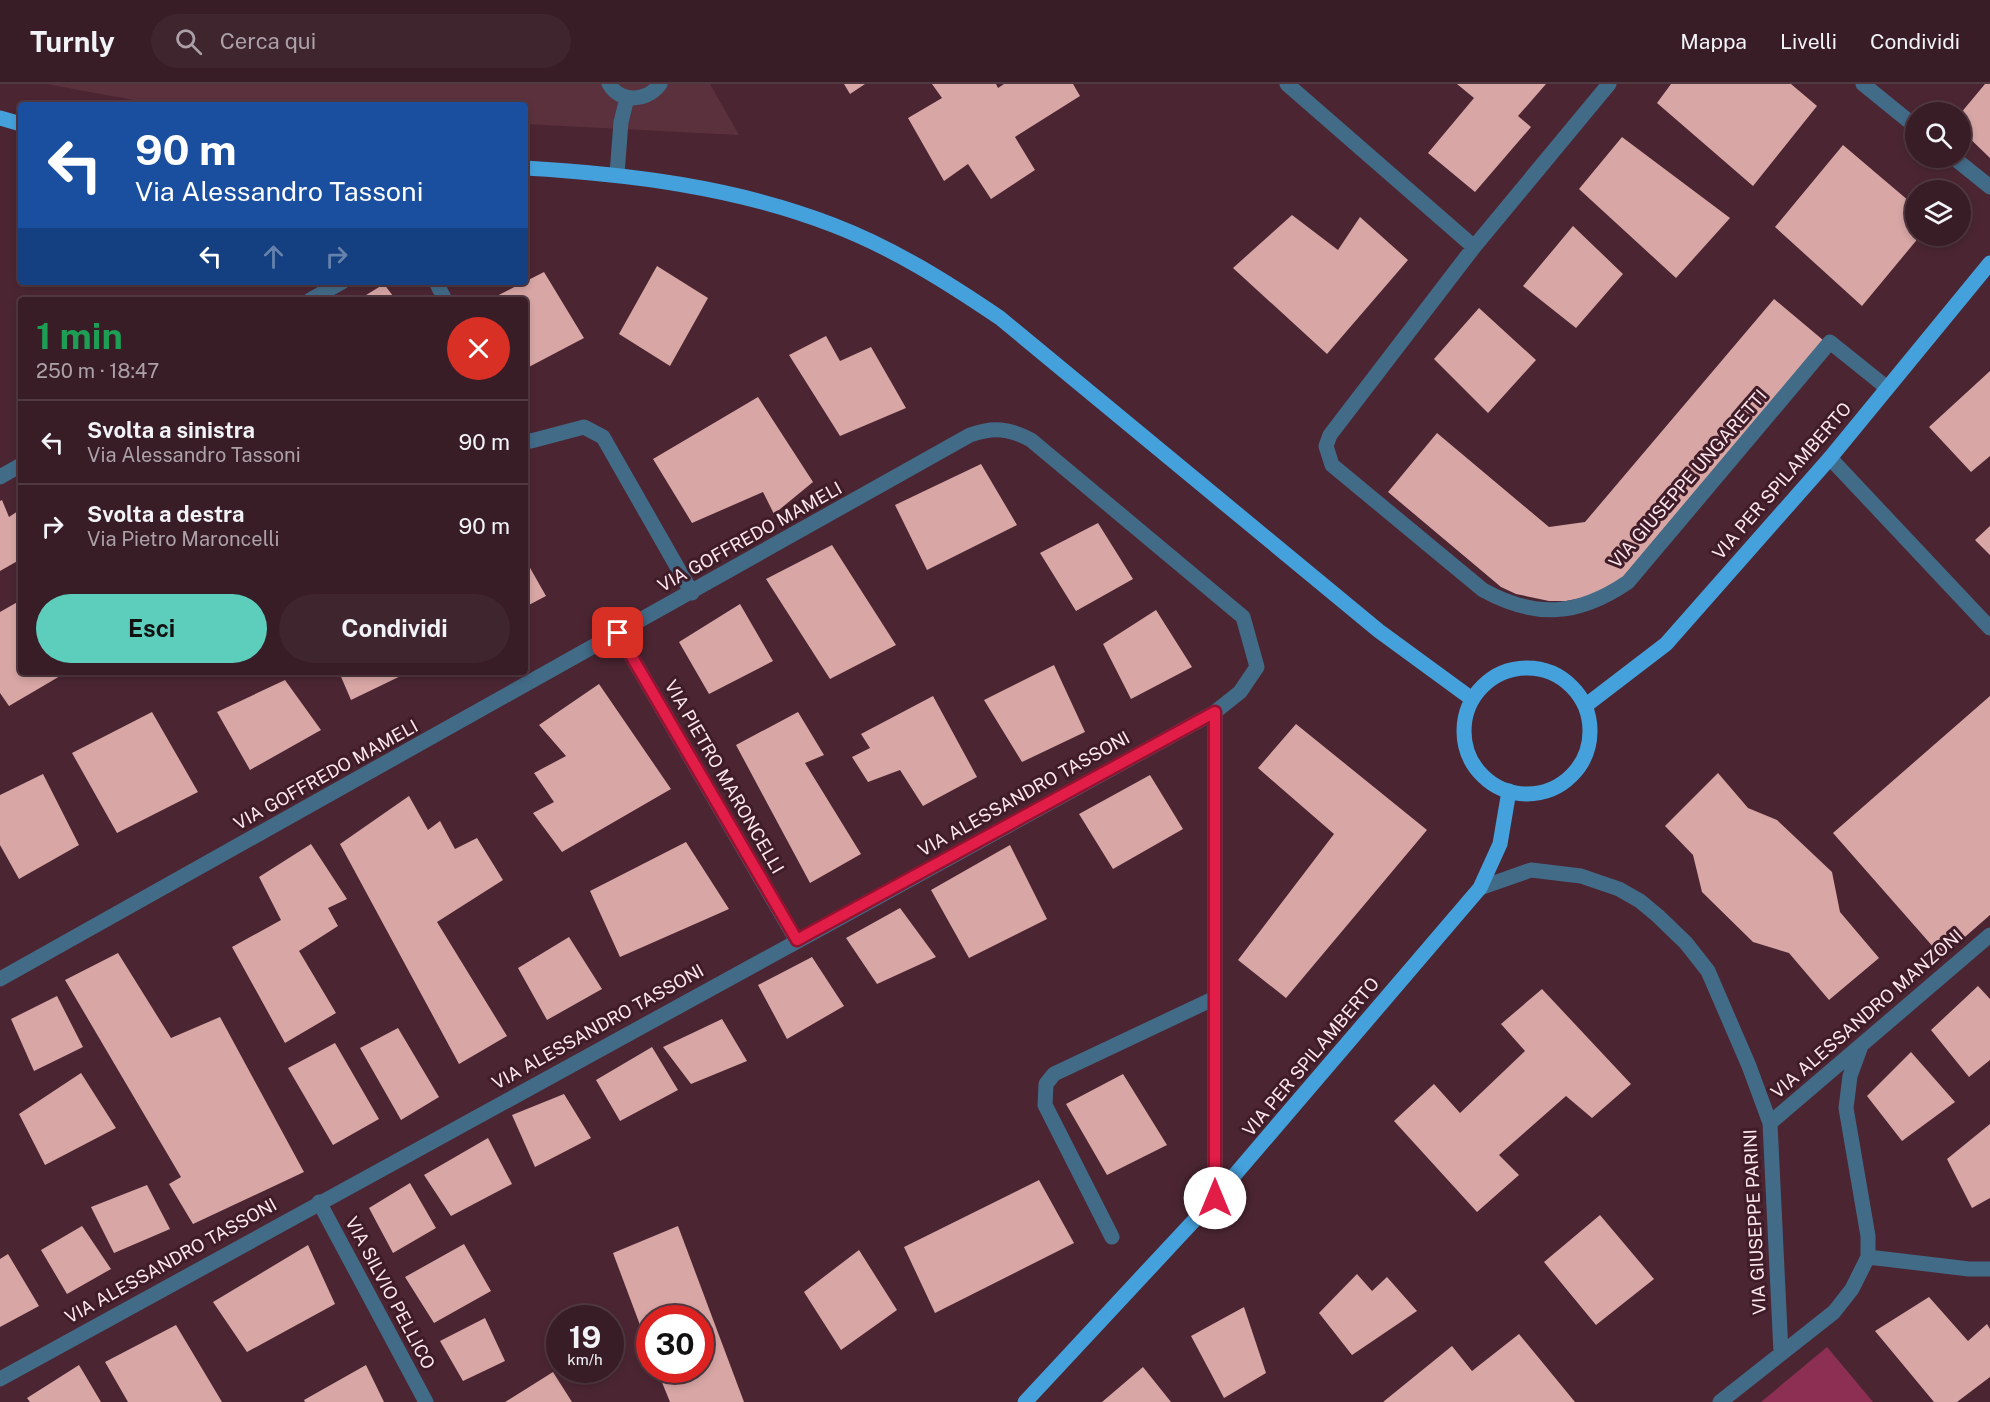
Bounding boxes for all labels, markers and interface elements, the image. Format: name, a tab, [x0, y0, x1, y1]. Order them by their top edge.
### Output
search box	[151, 14, 571, 68]
text: Turnly	[30, 25, 115, 58]
icon: search	[172, 25, 205, 58]
text: Cerca qui	[220, 28, 316, 54]
text: Mappa	[1680, 29, 1747, 54]
text: Livelli	[1780, 29, 1837, 54]
text: Condividi	[1870, 29, 1960, 54]
map controls	[1905, 102, 1971, 246]
button: search	[1905, 102, 1971, 168]
text: 90 m	[135, 125, 237, 174]
icon: left	[36, 126, 114, 204]
text: Via Alessandro Tassoni	[135, 175, 423, 207]
button: layers	[1905, 180, 1971, 246]
icon: left	[194, 240, 227, 273]
icon: ahead	[257, 240, 290, 273]
icon: right	[320, 240, 353, 273]
text: 1 min	[36, 315, 123, 357]
button: close	[447, 317, 510, 380]
text: 250 m · 18:47	[36, 359, 159, 383]
street label: VIA GIUSEPPE UNGARETTI	[1604, 385, 1771, 572]
street label: VIA PER SPILAMBERTO	[1708, 398, 1855, 563]
text: Svolta a sinistra	[87, 417, 255, 443]
icon: left	[36, 426, 69, 459]
text: 90 m	[459, 429, 510, 455]
text: Via Alessandro Tassoni	[87, 443, 301, 467]
street label: VIA GOFFREDO MAMELI	[654, 477, 845, 596]
text: Svolta a destra	[87, 501, 244, 527]
icon: right	[36, 510, 69, 543]
text: 90 m	[459, 513, 510, 539]
text: Via Pietro Maroncelli	[87, 527, 279, 551]
button: Esci	[36, 594, 267, 663]
button: Condividi	[279, 594, 510, 663]
pin	[592, 607, 643, 658]
icon: arrive	[601, 616, 634, 649]
street label: VIA PIETRO MARONCELLI	[660, 676, 788, 877]
street label: VIA GOFFREDO MAMELI	[230, 715, 421, 834]
street label: VIA ALESSANDRO TASSONI	[914, 727, 1133, 861]
street label: VIA ALESSANDRO MANZONI	[1767, 925, 1967, 1102]
street label: VIA ALESSANDRO TASSONI	[488, 960, 707, 1094]
street label: VIA PER SPILAMBERTO	[1238, 973, 1383, 1140]
street label: VIA GIUSEPPE PARINI	[1739, 1129, 1770, 1315]
position arrow	[1183, 1166, 1247, 1230]
street label: VIA ALESSANDRO TASSONI	[61, 1194, 280, 1328]
street label: VIA SILVIO PELLICO	[341, 1213, 440, 1373]
speed limit sign: 30	[636, 1305, 714, 1383]
text: 19	[569, 1319, 601, 1355]
text: km/h	[567, 1351, 603, 1368]

